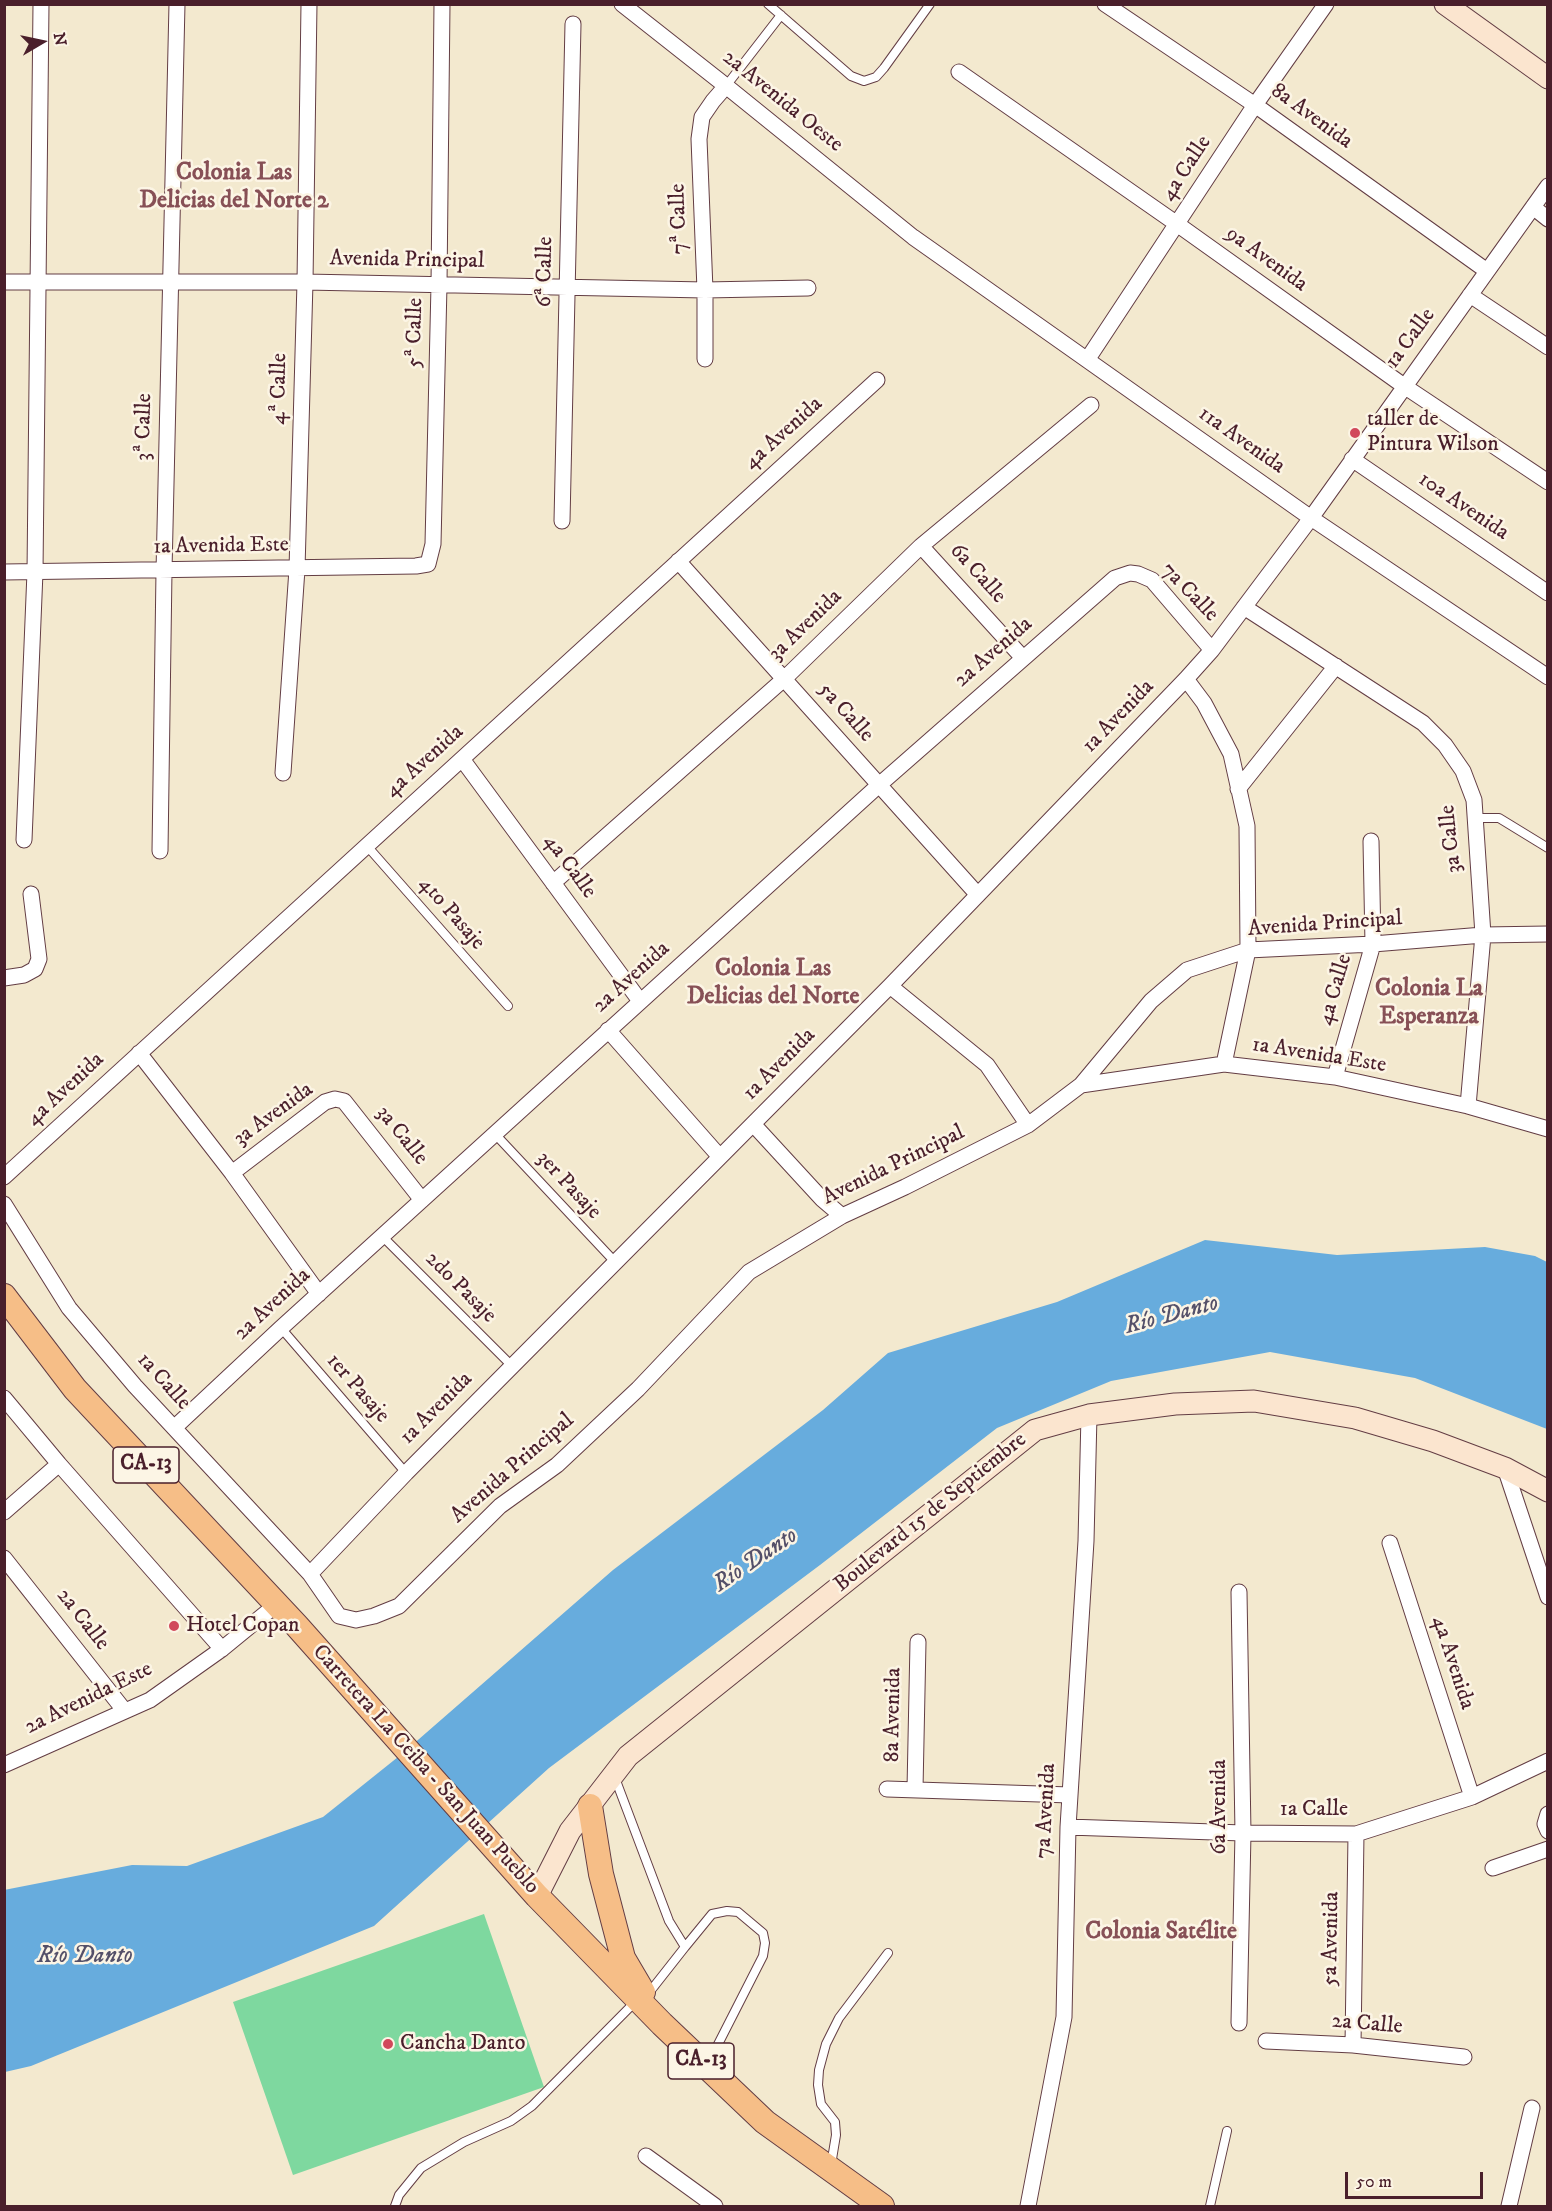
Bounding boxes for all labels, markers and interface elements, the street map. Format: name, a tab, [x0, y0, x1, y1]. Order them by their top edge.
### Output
north arrow	[12, 12, 72, 72]
text: N	[49, 31, 71, 47]
street label: 2a Avenida Oeste	[716, 45, 848, 159]
street label: 8a Avenida	[1265, 78, 1357, 156]
street label: 4a Calle	[1156, 131, 1218, 207]
district label: Colonia Las Delicias del Norte 2	[139, 160, 329, 216]
street label: 7ª Calle	[666, 183, 694, 255]
street label: 9a Avenida	[1220, 221, 1312, 299]
street label: 6ª Calle	[532, 236, 560, 308]
street label: Avenida Principal	[329, 246, 485, 276]
street label: 5ª Calle	[402, 298, 430, 368]
street label: 1a Calle	[1380, 304, 1442, 374]
street label: 4ª Calle	[266, 353, 294, 425]
street label: 4a Avenida	[739, 392, 829, 476]
street label: 3ª Calle	[131, 393, 159, 461]
street label: 11a Avenida	[1192, 402, 1290, 480]
place label: taller de Pintura Wilson	[1367, 407, 1499, 458]
marker: taller de Pintura Wilson	[1348, 426, 1362, 440]
street label: 10a Avenida	[1413, 467, 1513, 547]
street label: 1a Avenida Este	[153, 533, 289, 561]
street label: 6a Calle	[943, 539, 1011, 609]
street label: 7a Calle	[1155, 558, 1223, 628]
street label: 3a Avenida	[764, 585, 848, 667]
street label: 2a Avenida	[950, 612, 1038, 694]
street label: 1a Avenida	[1078, 675, 1160, 759]
street label: 5a Calle	[811, 678, 879, 748]
street label: 4a Avenida	[380, 720, 470, 804]
street label: 3a Calle	[1435, 804, 1469, 874]
street label: 4a Calle	[537, 830, 601, 904]
street label: 4to Pasaje	[412, 872, 490, 956]
street label: Avenida Principal	[1247, 906, 1403, 944]
street label: 2a Avenida	[588, 937, 676, 1019]
street label: 4a Calle	[1313, 951, 1359, 1029]
district label: Colonia Las Delicias del Norte	[687, 956, 859, 1012]
district label: Colonia La Esperanza	[1375, 976, 1483, 1032]
street label: 1a Avenida	[738, 1023, 822, 1107]
street label: 1a Avenida Este	[1250, 1032, 1388, 1080]
street label: 4a Avenida	[22, 1047, 110, 1133]
street label: 3a Avenida	[229, 1077, 319, 1153]
street label: 3a Calle	[369, 1101, 433, 1171]
street label: Avenida Principal	[819, 1120, 969, 1212]
street label: 3er Pasaje	[530, 1146, 606, 1226]
street label: 2do Pasaje	[419, 1247, 501, 1329]
street label: 2a Avenida	[229, 1263, 317, 1347]
water label: Río Danto	[1122, 1290, 1222, 1342]
street label: 1a Calle	[130, 1348, 196, 1416]
street label: 1er Pasaje	[320, 1349, 394, 1429]
street label: 1a Avenida	[395, 1367, 479, 1451]
street label: Avenida Principal	[446, 1408, 580, 1530]
street label: Boulevard 15 de Septiembre	[830, 1427, 1032, 1599]
road number: CA-13	[113, 1447, 179, 1483]
water label: Río Danto	[708, 1522, 804, 1600]
street label: 2a Calle	[50, 1584, 114, 1656]
place label: Hotel Copan	[186, 1613, 300, 1639]
street label: 4a Avenida	[1425, 1613, 1479, 1713]
marker: Hotel Copan	[167, 1619, 181, 1633]
street label: Carretera La Ceiba - San Juan Pueblo	[306, 1640, 544, 1900]
street label: 2a Avenida Este	[21, 1657, 157, 1741]
street label: 8a Avenida	[880, 1667, 908, 1763]
street label: 6a Avenida	[1207, 1759, 1233, 1855]
street label: 7a Avenida	[1031, 1763, 1063, 1859]
street label: 1a Calle	[1280, 1797, 1348, 1823]
street label: 5a Avenida	[1318, 1891, 1346, 1987]
district label: Colonia Satélite	[1085, 1919, 1237, 1947]
water label: Río Danto	[37, 1943, 133, 1971]
street label: 2a Calle	[1330, 2009, 1404, 2041]
place label: Cancha Danto	[400, 2031, 525, 2057]
marker: Cancha Danto	[381, 2037, 395, 2051]
road number: CA-13	[668, 2043, 734, 2079]
scale bar	[1348, 2160, 1486, 2198]
text: 50 m	[1356, 2171, 1392, 2193]

